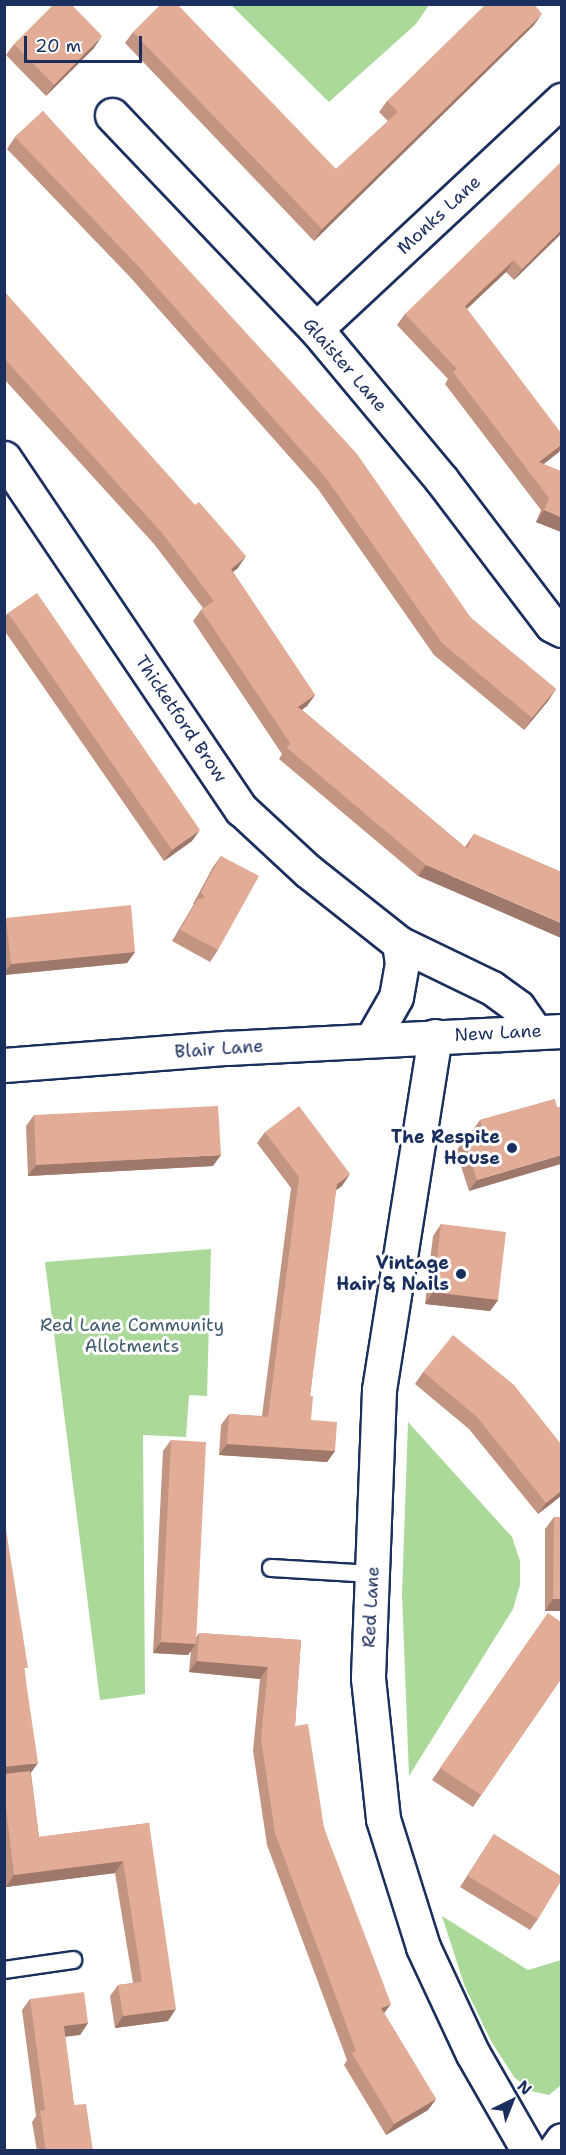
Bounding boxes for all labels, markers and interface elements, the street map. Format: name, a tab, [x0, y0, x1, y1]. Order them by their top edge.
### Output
scale bar	[27, 24, 146, 62]
text: 20 m	[35, 34, 81, 58]
street label: Monks Lane	[393, 171, 485, 259]
street label: Glaister Lane	[298, 314, 392, 416]
street label: Thicketford Brow	[130, 651, 232, 787]
street label: New Lane	[454, 1020, 542, 1046]
street label: Blair Lane	[174, 1035, 264, 1063]
place label: The Respite House	[391, 1127, 500, 1170]
marker: The Respite House	[505, 1141, 519, 1155]
place label: Vintage Hair & Nails	[336, 1253, 449, 1296]
marker: Vintage Hair & Nails	[454, 1267, 468, 1281]
park label: Red Lane Community Allotments	[40, 1315, 224, 1358]
street label: Red Lane	[358, 1566, 384, 1648]
north arrow	[482, 2071, 542, 2131]
text: N	[513, 2075, 536, 2099]

